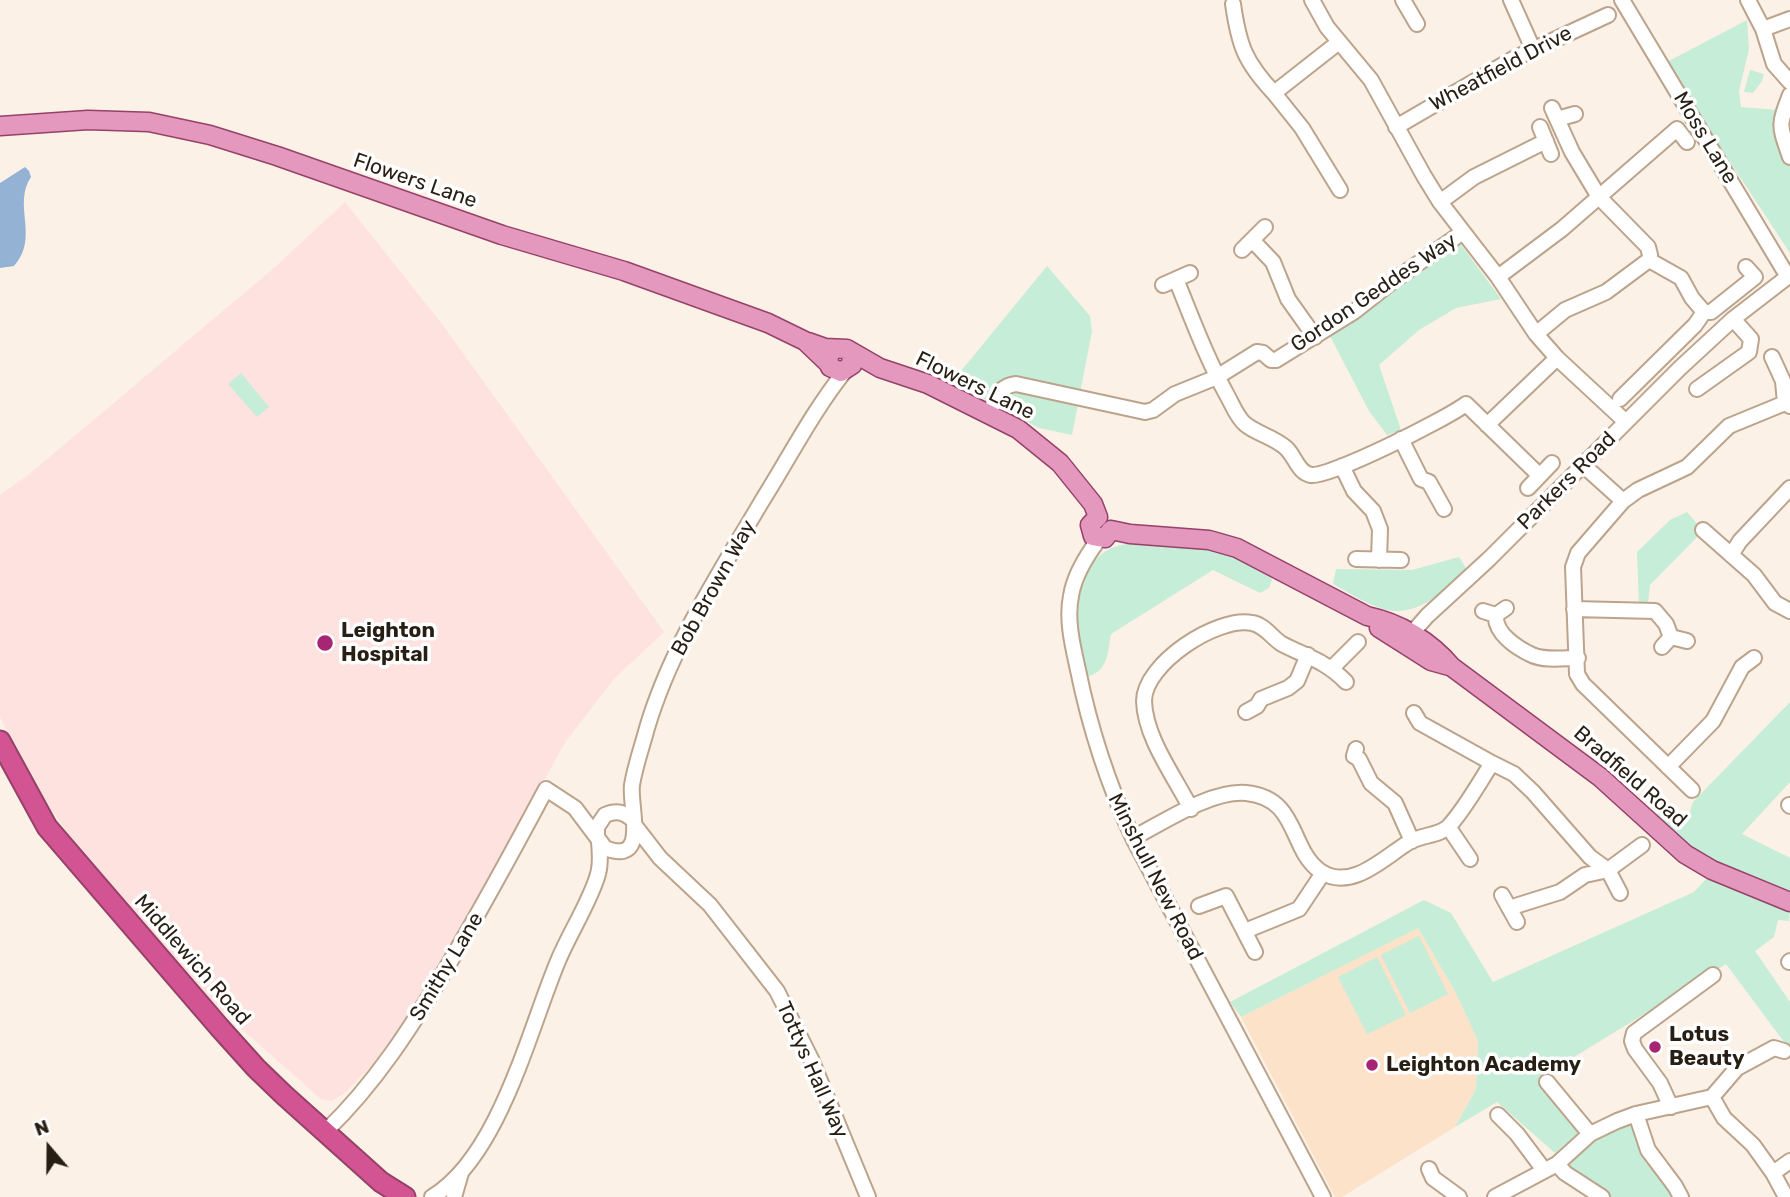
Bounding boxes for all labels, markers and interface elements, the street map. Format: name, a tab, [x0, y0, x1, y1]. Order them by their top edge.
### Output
street label: Wheatfield Drive	[1425, 21, 1577, 117]
street label: Moss Lane	[1668, 87, 1742, 189]
street label: Flowers Lane	[350, 148, 480, 214]
street label: Gordon Geddes Way	[1286, 228, 1462, 358]
street label: Flowers Lane	[911, 346, 1039, 426]
street label: Parkers Road	[1513, 427, 1621, 535]
street label: Bob Brown Way	[666, 516, 762, 660]
place label: Leighton Hospital	[341, 618, 435, 668]
marker: Leighton Hospital	[315, 633, 335, 653]
street label: Bradfield Road	[1568, 721, 1692, 833]
street label: Minshull New Road	[1102, 789, 1208, 965]
street label: Middlewich Road	[129, 890, 255, 1030]
street label: Smithy Lane	[405, 908, 489, 1026]
street label: Tottys Hall Way	[771, 998, 853, 1142]
place label: Lotus Beauty	[1669, 1022, 1744, 1072]
marker: Lotus Beauty	[1647, 1039, 1663, 1055]
place label: Leighton Academy	[1386, 1052, 1581, 1078]
marker: Leighton Academy	[1364, 1057, 1380, 1073]
north arrow	[14, 1113, 84, 1183]
text: N	[31, 1115, 52, 1141]

